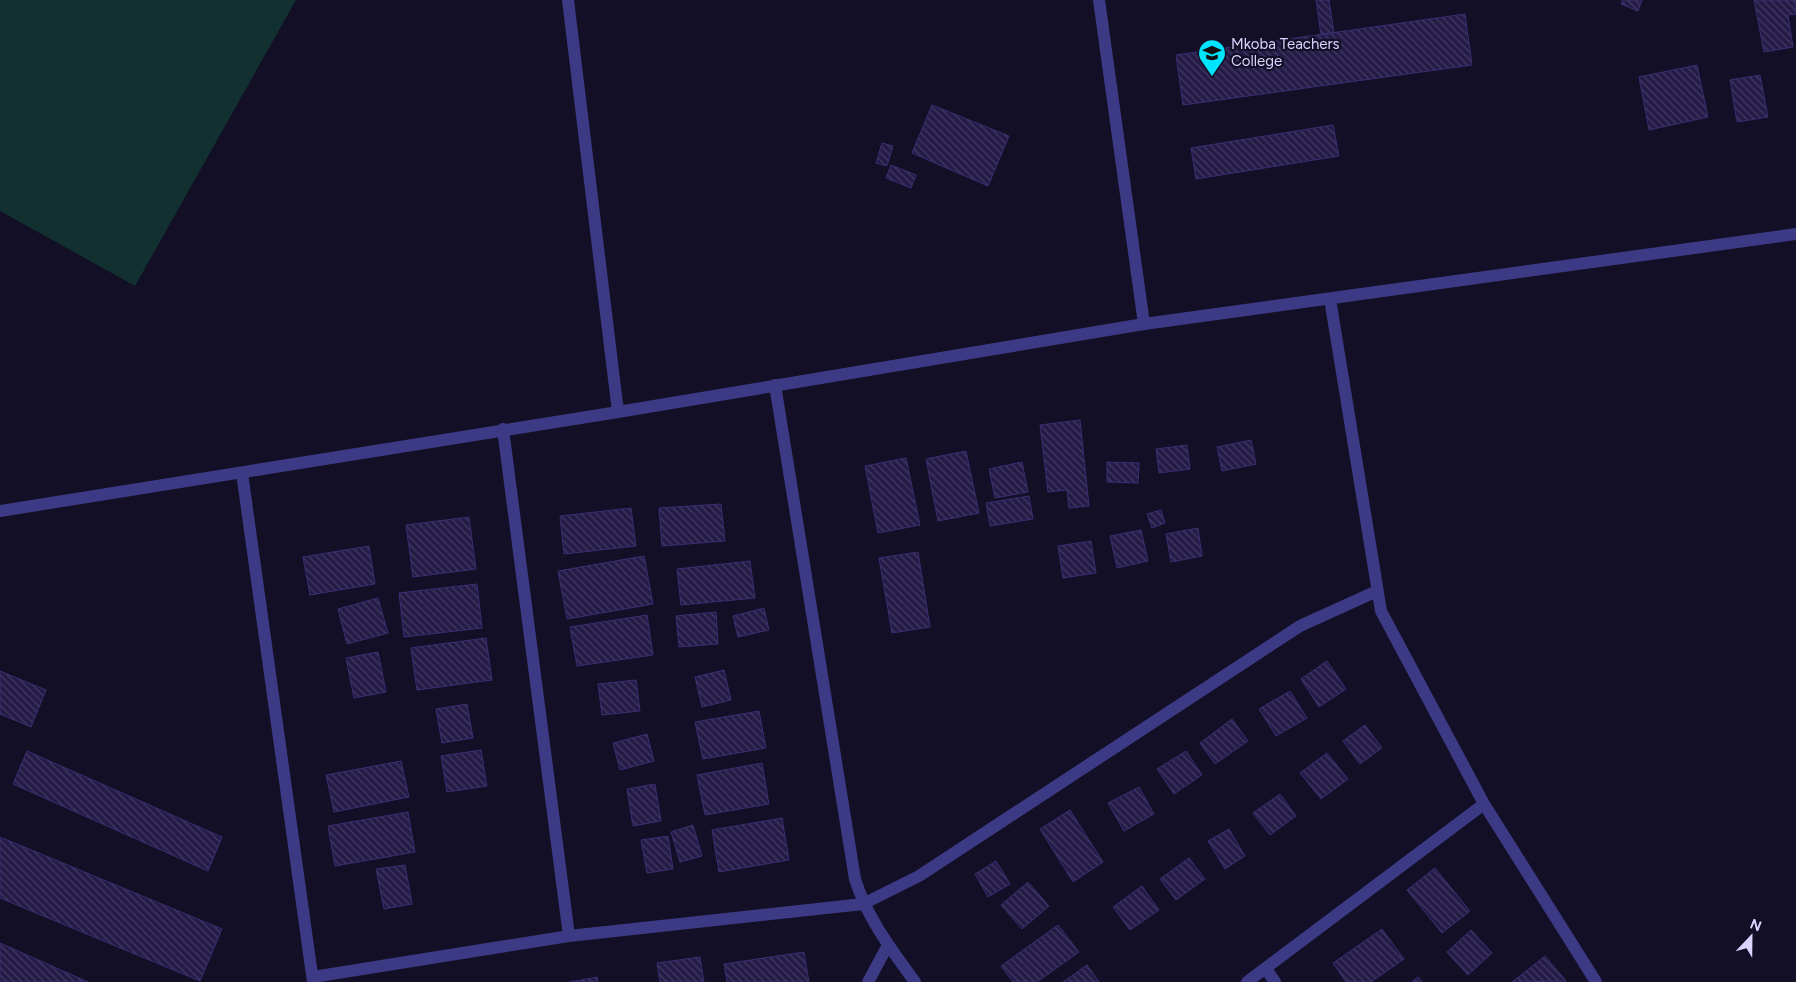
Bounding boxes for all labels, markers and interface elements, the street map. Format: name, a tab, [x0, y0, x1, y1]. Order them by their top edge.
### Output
place label: Mkoba Teachers College	[1231, 35, 1340, 70]
school or university icon: Mkoba Teachers College	[1197, 38, 1227, 77]
north arrow	[1726, 912, 1776, 962]
text: N	[1747, 916, 1764, 935]

